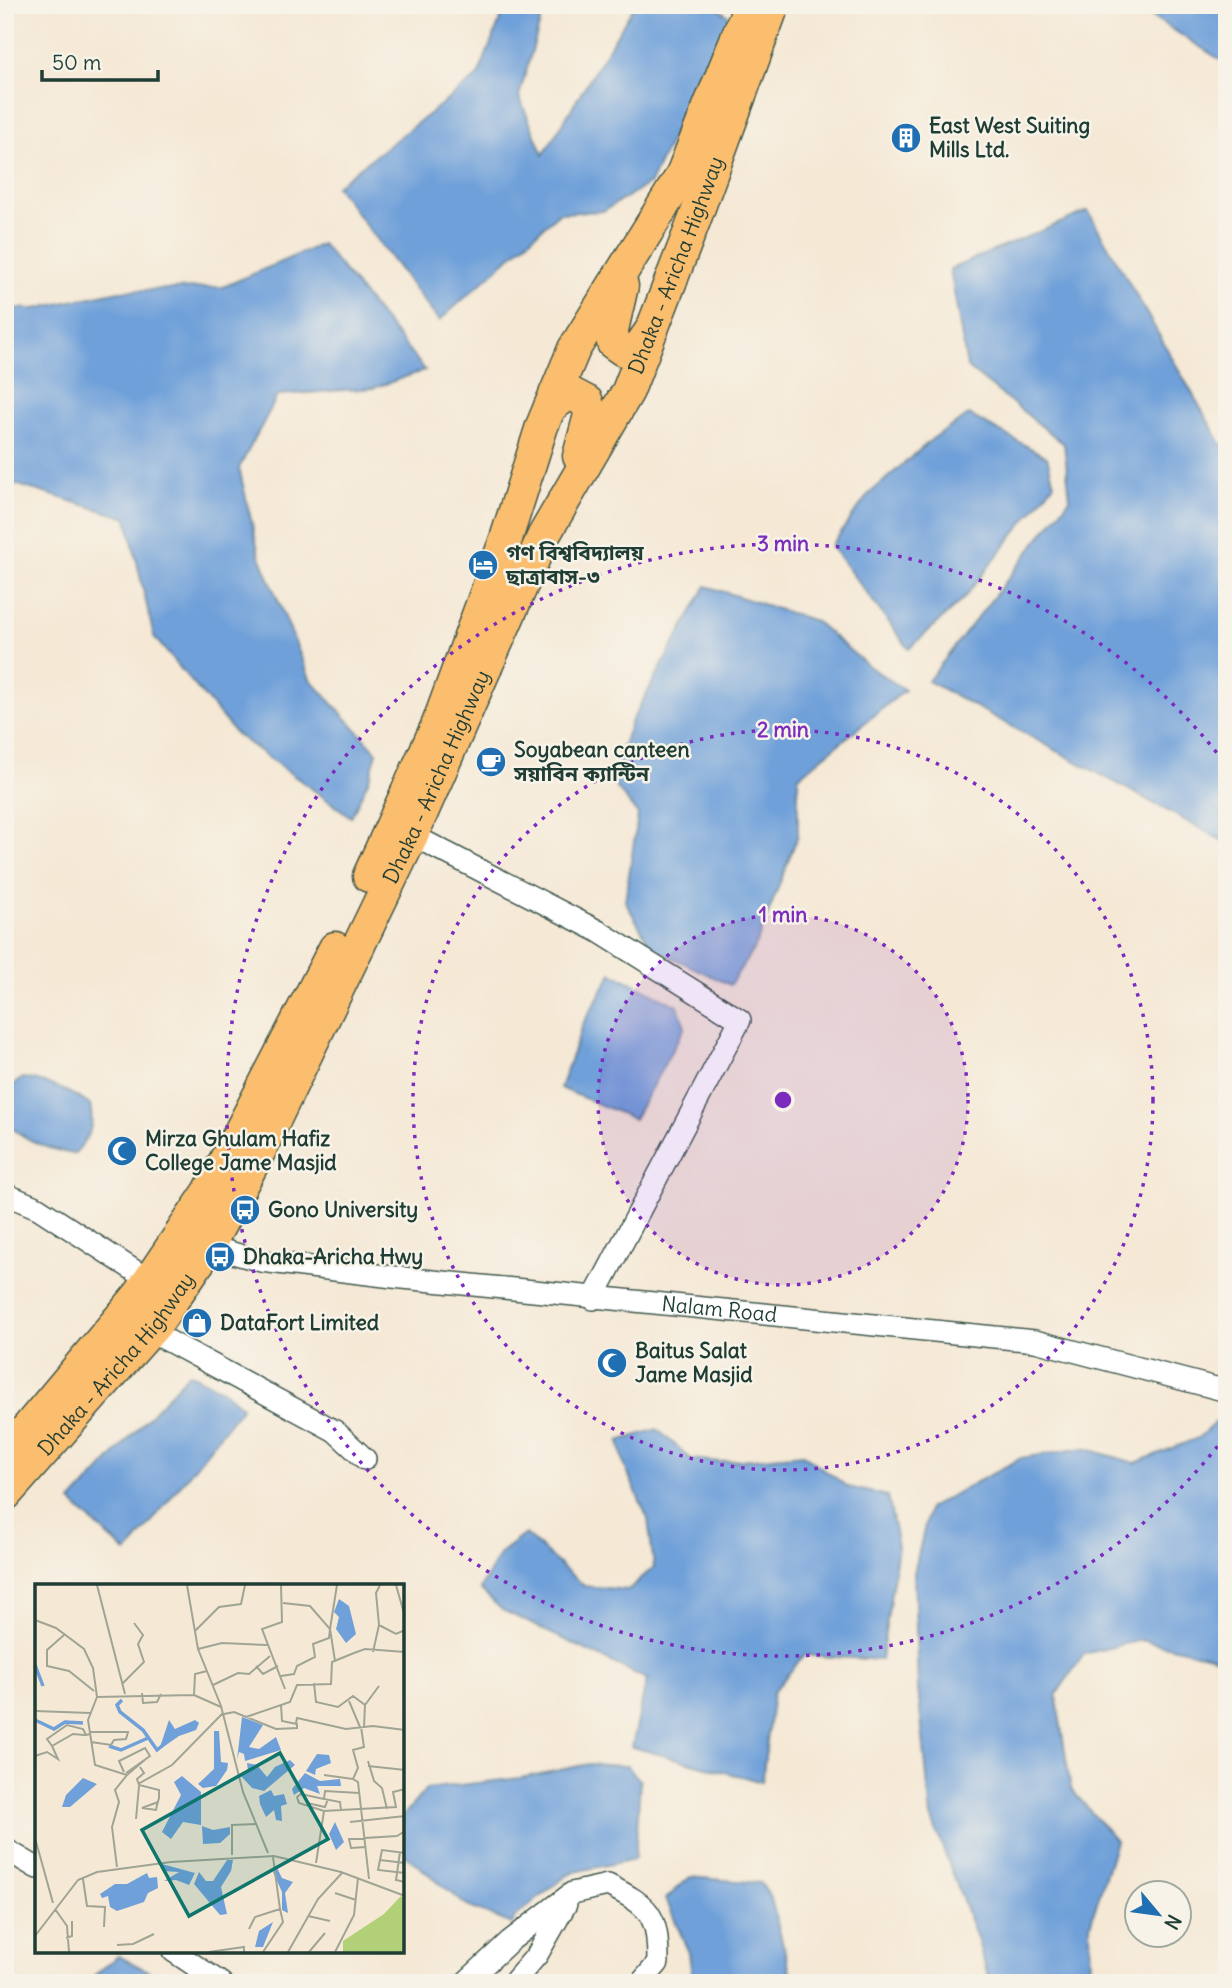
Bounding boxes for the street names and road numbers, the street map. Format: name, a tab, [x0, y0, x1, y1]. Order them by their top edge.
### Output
street label: Dhaka - Aricha Highway	[622, 152, 730, 378]
street label: Dhaka - Aricha Highway	[377, 666, 496, 888]
street label: Dhaka - Aricha Highway	[32, 1267, 200, 1461]
street label: Nalam Road	[660, 1290, 778, 1328]

